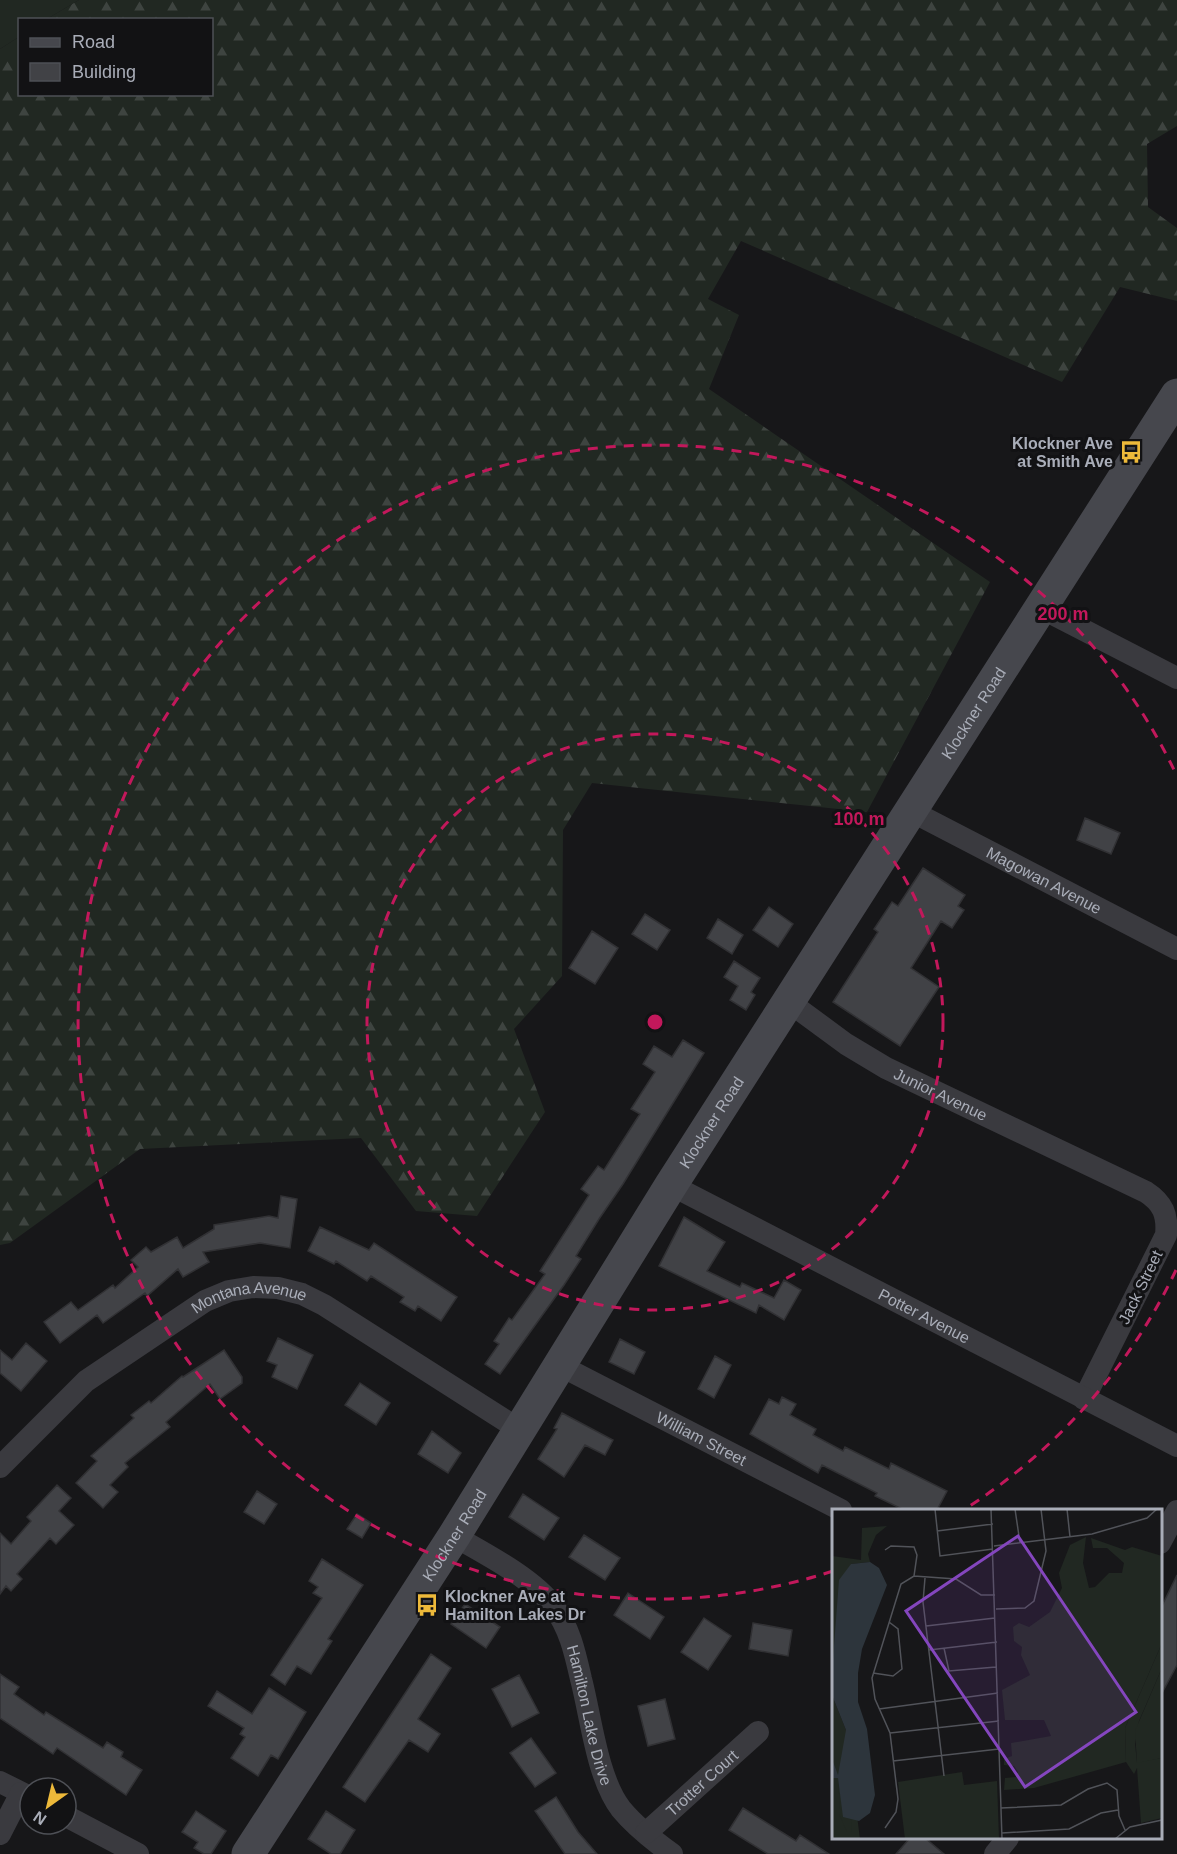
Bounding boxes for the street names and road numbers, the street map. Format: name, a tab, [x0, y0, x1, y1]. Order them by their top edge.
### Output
street label: Klockner Road	[938, 665, 1009, 762]
street label: Magowan Avenue	[984, 844, 1104, 917]
street label: Junior Avenue	[891, 1065, 990, 1124]
street label: Klockner Road	[676, 1074, 747, 1171]
street label: Jack Street	[1115, 1247, 1166, 1327]
street label: Montana Avenue	[188, 1279, 310, 1317]
street label: Potter Avenue	[876, 1286, 973, 1347]
street label: William Street	[653, 1409, 750, 1469]
street label: Klockner Road	[419, 1486, 490, 1584]
street label: Hamilton Lake Drive	[564, 1643, 615, 1788]
street label: Trotter Court	[663, 1746, 742, 1820]

